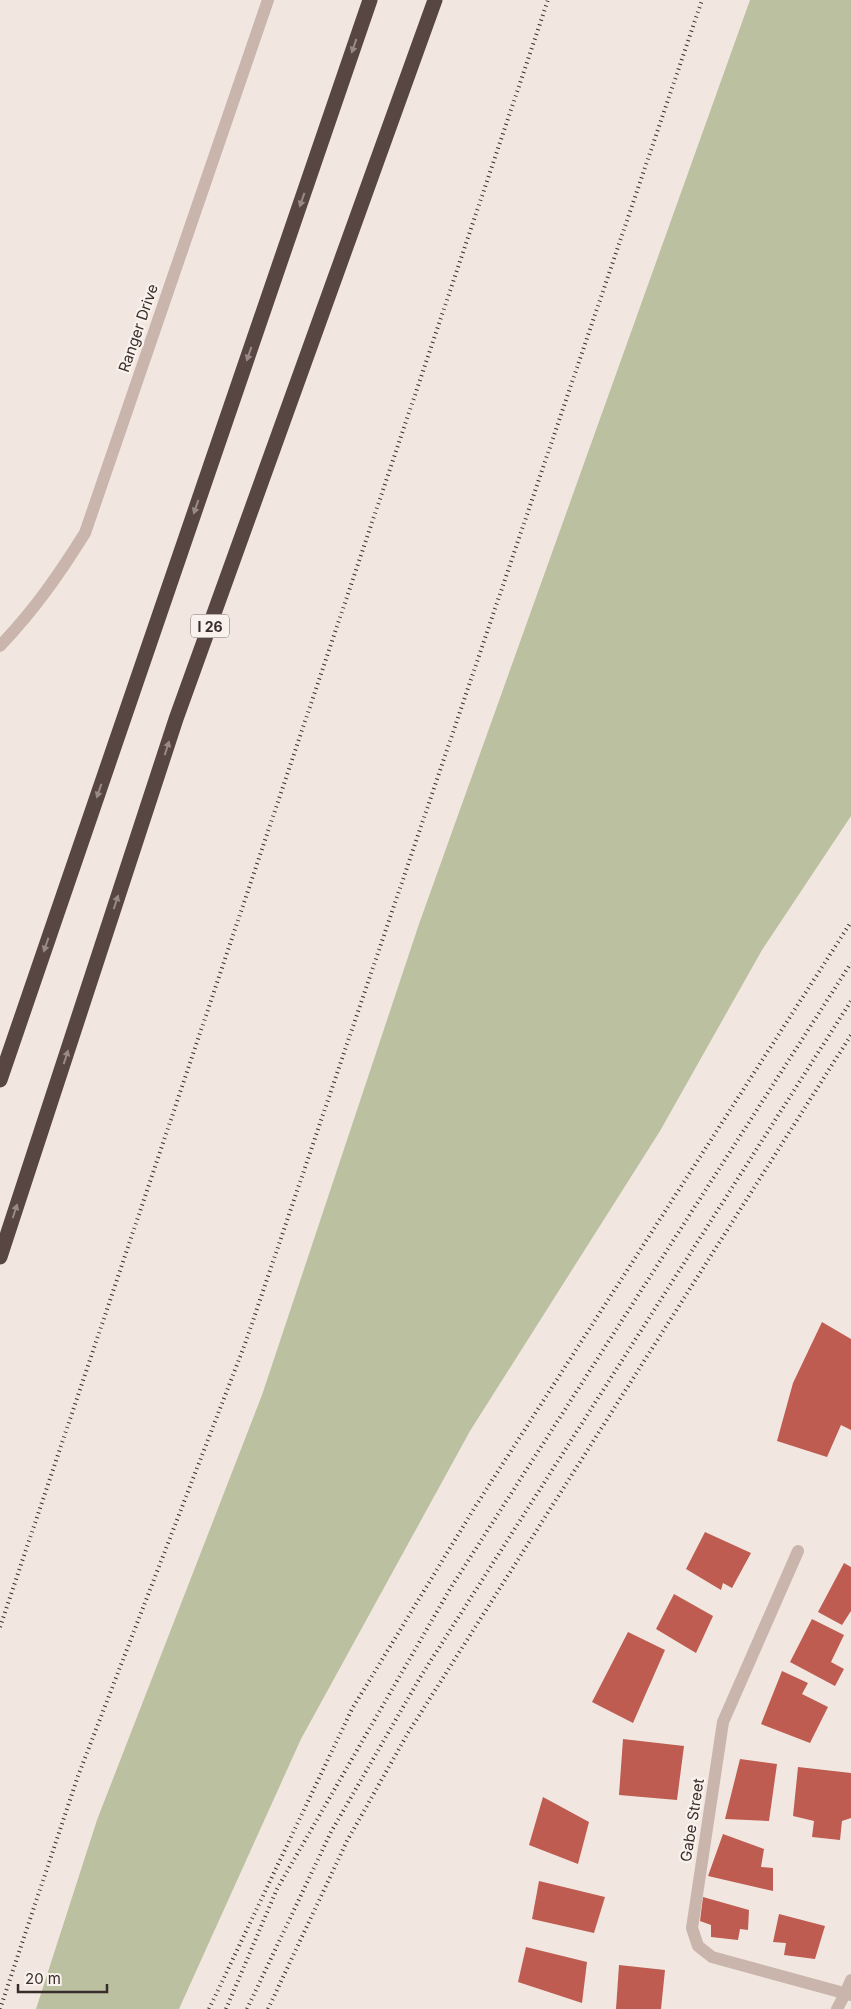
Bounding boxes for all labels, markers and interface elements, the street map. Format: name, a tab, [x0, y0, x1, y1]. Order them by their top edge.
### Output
one-way arrow	[350, 39, 358, 54]
one-way arrow	[297, 193, 305, 208]
street label: Ranger Drive	[114, 281, 162, 375]
one-way arrow	[245, 346, 252, 361]
one-way arrow	[192, 500, 199, 515]
road number: I 26	[191, 614, 229, 638]
one-way arrow	[163, 740, 171, 755]
one-way arrow	[95, 784, 102, 799]
one-way arrow	[112, 894, 120, 909]
one-way arrow	[42, 938, 50, 953]
one-way arrow	[62, 1049, 70, 1064]
one-way arrow	[11, 1203, 19, 1218]
street label: Gabe Street	[676, 1777, 708, 1863]
scale bar	[18, 1962, 106, 1994]
text: 20 m	[25, 1969, 61, 1988]

